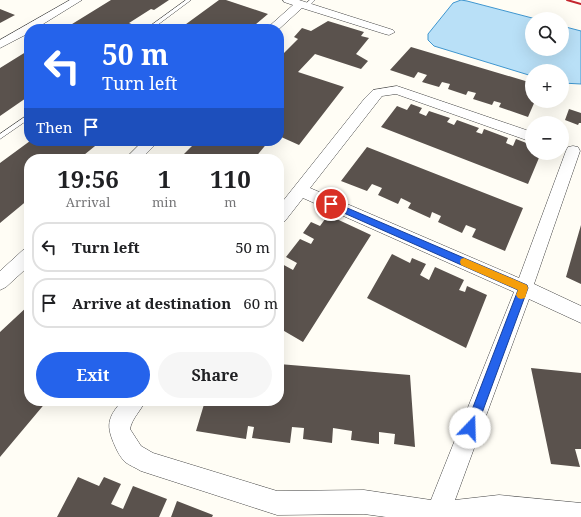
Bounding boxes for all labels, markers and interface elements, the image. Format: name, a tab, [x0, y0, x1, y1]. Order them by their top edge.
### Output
map controls	[525, 12, 569, 160]
button: search	[525, 12, 569, 56]
text: 50 m	[102, 35, 169, 73]
icon: left	[36, 40, 88, 92]
button: +	[525, 64, 569, 108]
text: Turn left	[102, 71, 177, 95]
icon: arrive	[80, 116, 102, 138]
button: −	[525, 116, 569, 160]
text: Then	[36, 117, 72, 137]
text: 19:56	[57, 162, 119, 195]
text: 1	[158, 162, 171, 195]
text: 110	[210, 162, 251, 195]
pin	[314, 187, 348, 221]
text: Arrival	[66, 193, 110, 211]
text: min	[152, 193, 177, 211]
text: m	[224, 193, 237, 211]
icon: arrive	[320, 193, 342, 215]
icon: left	[38, 236, 60, 258]
text: Turn left	[72, 237, 140, 257]
text: 50 m	[235, 237, 270, 257]
icon: arrive	[38, 292, 60, 314]
text: Arrive at destination	[72, 293, 231, 313]
text: 60 m	[243, 293, 278, 313]
button: Exit	[36, 352, 150, 398]
button: Share	[158, 352, 272, 398]
position arrow	[449, 407, 491, 449]

